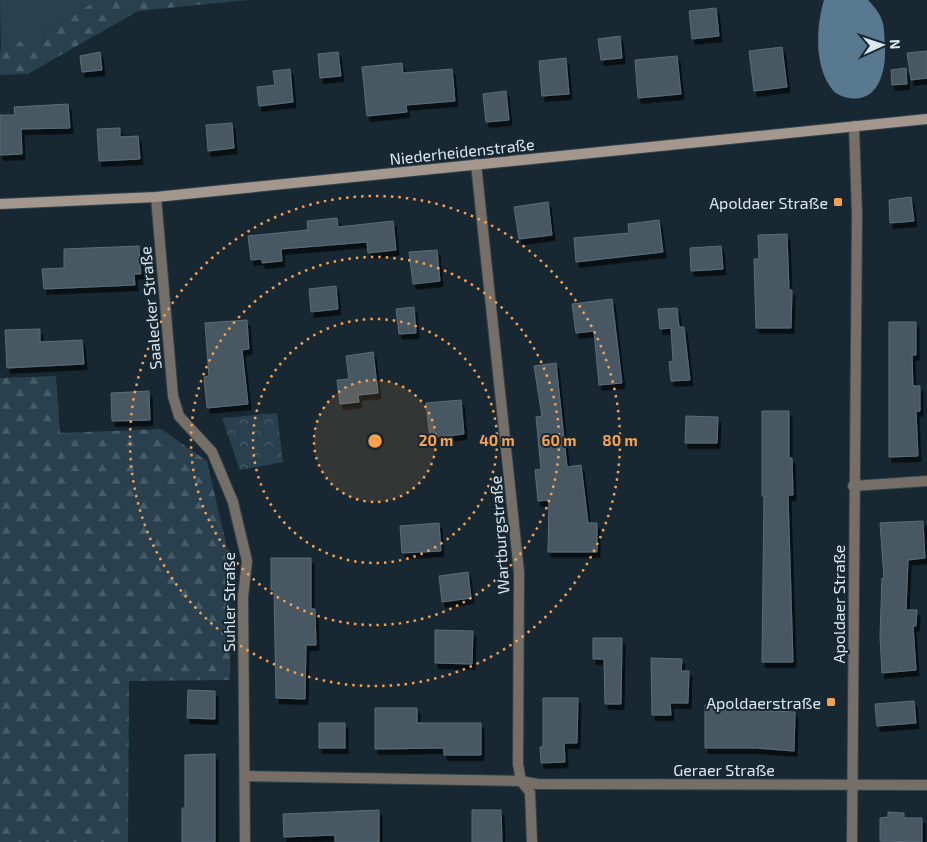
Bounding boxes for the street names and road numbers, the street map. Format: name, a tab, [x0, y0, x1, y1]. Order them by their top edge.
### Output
street label: Niederheidenstraße	[389, 134, 535, 168]
street label: Saalecker Straße	[135, 246, 165, 370]
street label: Wartburgstraße	[485, 475, 513, 595]
street label: Apoldaer Straße	[829, 545, 848, 663]
street label: Suhler Straße	[219, 552, 238, 652]
street label: Geraer Straße	[673, 760, 775, 779]

